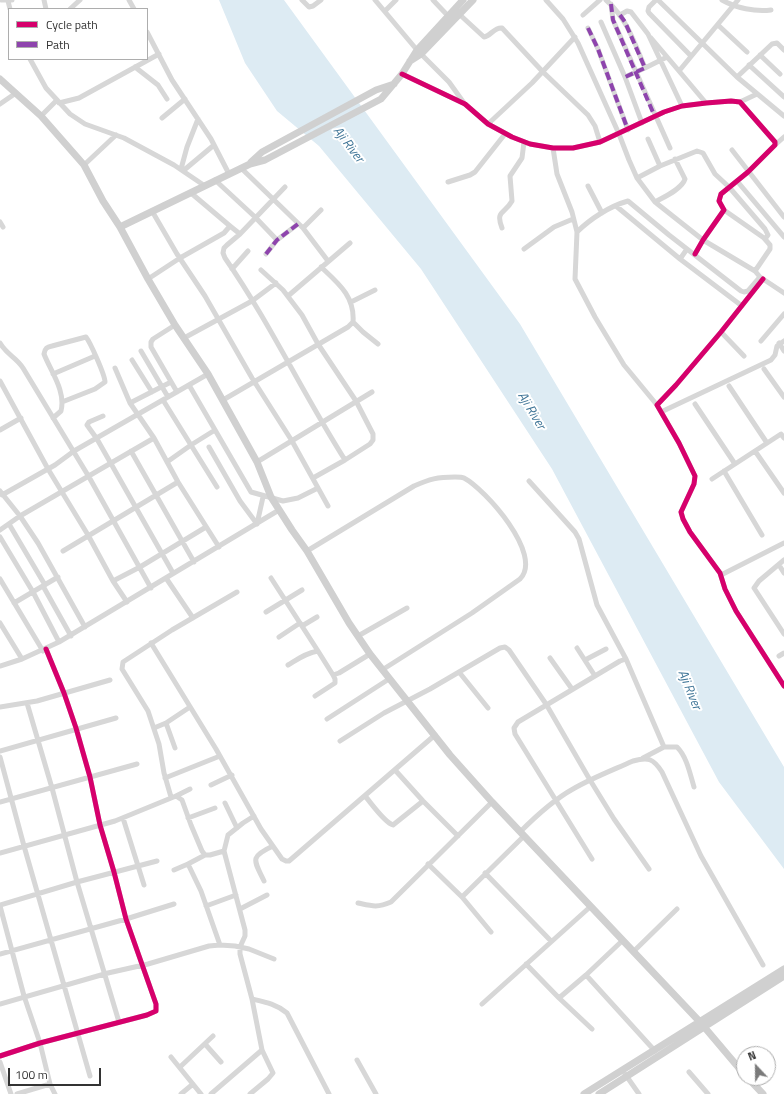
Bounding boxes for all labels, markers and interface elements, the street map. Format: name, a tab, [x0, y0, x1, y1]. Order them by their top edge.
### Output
legend	[8, 8, 148, 60]
text: Cycle path	[46, 15, 98, 34]
text: Path	[46, 35, 70, 54]
water label: Aji River	[329, 124, 367, 166]
water label: Aji River	[514, 389, 548, 433]
water label: Aji River	[674, 668, 704, 712]
north arrow	[736, 1046, 776, 1086]
text: N	[745, 1047, 758, 1065]
scale bar	[10, 1060, 103, 1086]
text: 100 m	[15, 1065, 48, 1084]

